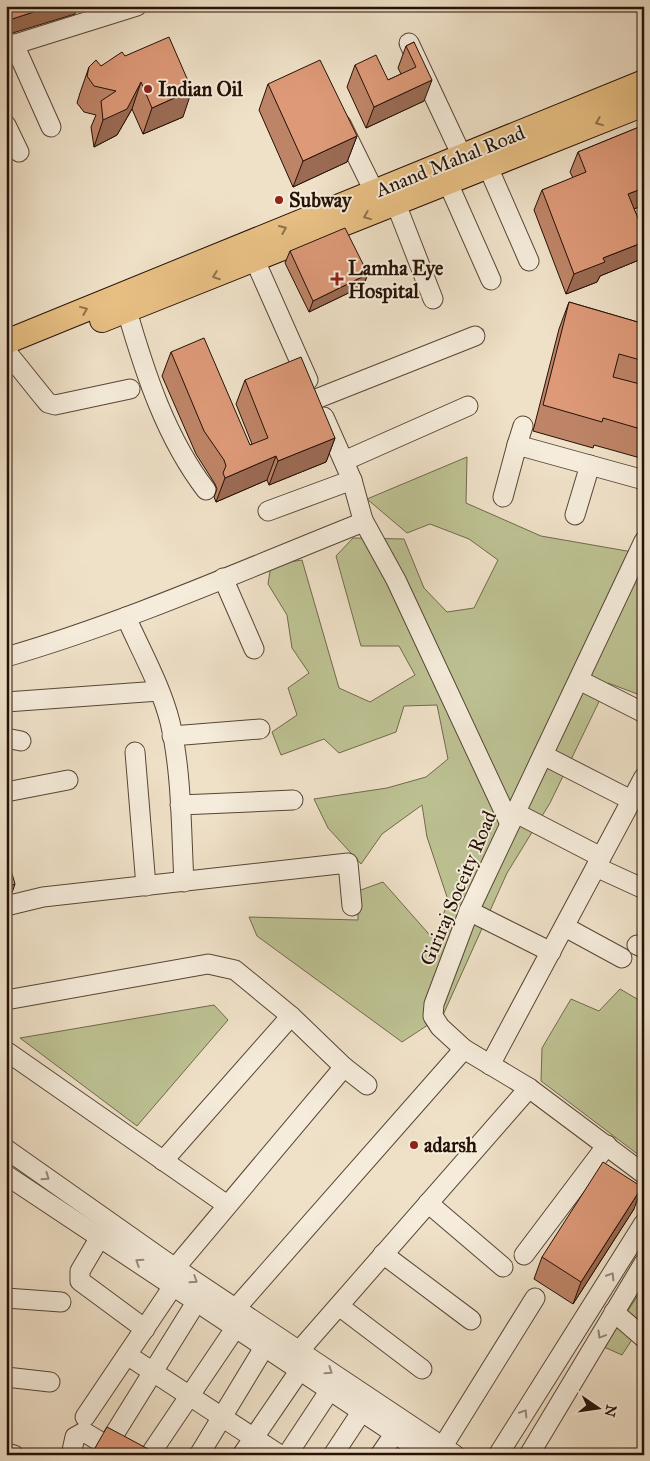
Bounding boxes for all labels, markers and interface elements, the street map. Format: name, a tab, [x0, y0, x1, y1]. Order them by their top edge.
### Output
place label: Indian Oil	[158, 77, 243, 101]
marker: Indian Oil	[142, 83, 154, 95]
one-way arrow	[595, 116, 603, 126]
street label: Anand Mahal Road	[371, 120, 528, 202]
place label: Subway	[289, 188, 353, 213]
marker: Subway	[273, 194, 285, 206]
one-way arrow	[363, 209, 372, 220]
one-way arrow	[278, 225, 287, 236]
place label: Lamha Eye Hospital	[348, 256, 444, 304]
one-way arrow	[212, 270, 221, 280]
marker: Lamha Eye Hospital	[330, 272, 344, 286]
one-way arrow	[79, 306, 88, 317]
street label: Giriraj Soceity Road	[415, 807, 501, 969]
place label: adarsh	[424, 1133, 478, 1157]
marker: adarsh	[408, 1139, 420, 1151]
one-way arrow	[40, 1171, 50, 1180]
one-way arrow	[135, 1259, 144, 1269]
one-way arrow	[604, 1272, 614, 1281]
one-way arrow	[188, 1274, 197, 1284]
one-way arrow	[597, 1330, 607, 1339]
one-way arrow	[323, 1364, 332, 1374]
north arrow	[572, 1384, 622, 1434]
text: N	[601, 1403, 620, 1419]
one-way arrow	[518, 1410, 527, 1419]

